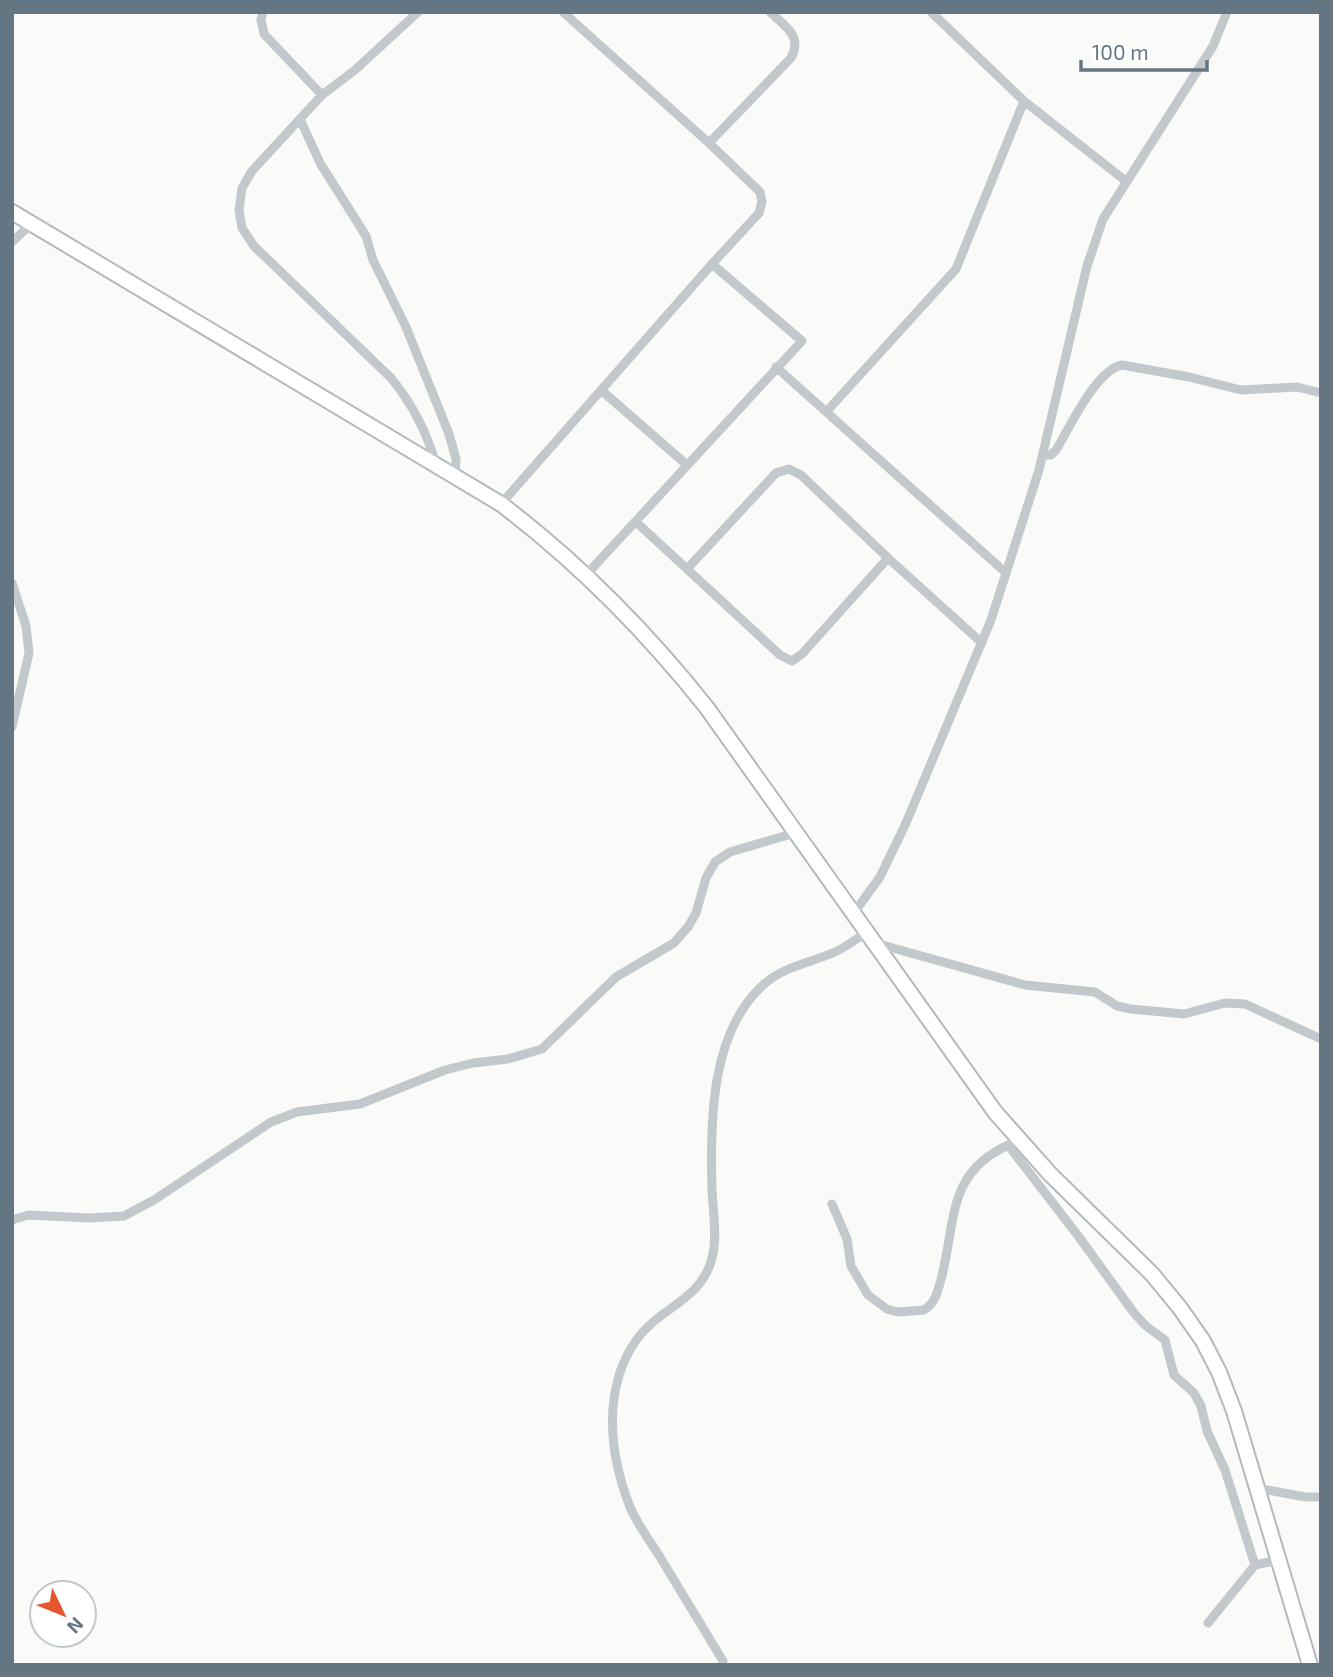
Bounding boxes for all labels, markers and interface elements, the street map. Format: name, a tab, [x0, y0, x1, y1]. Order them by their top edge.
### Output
scale bar	[1081, 28, 1207, 72]
text: 100 m	[1092, 39, 1149, 64]
north arrow	[28, 1579, 98, 1649]
text: N	[63, 1613, 89, 1639]

